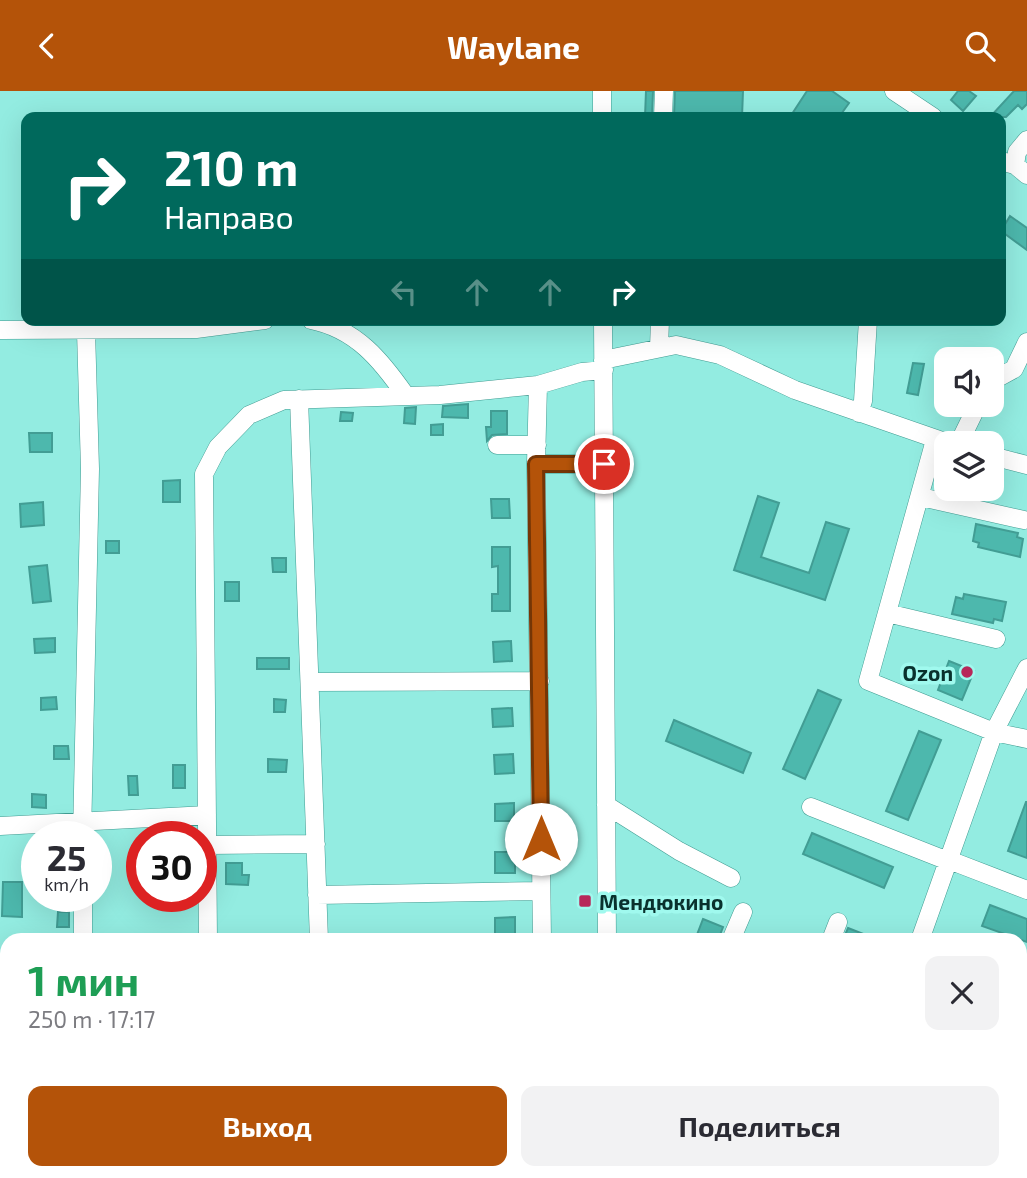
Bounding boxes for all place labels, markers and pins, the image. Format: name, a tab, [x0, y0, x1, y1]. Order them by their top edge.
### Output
pin	[574, 434, 634, 494]
place label: Ozon	[903, 660, 953, 685]
marker: Ozon	[959, 664, 975, 680]
place label: Мендюкино	[599, 889, 723, 914]
marker: Мендюкино	[577, 893, 593, 909]

